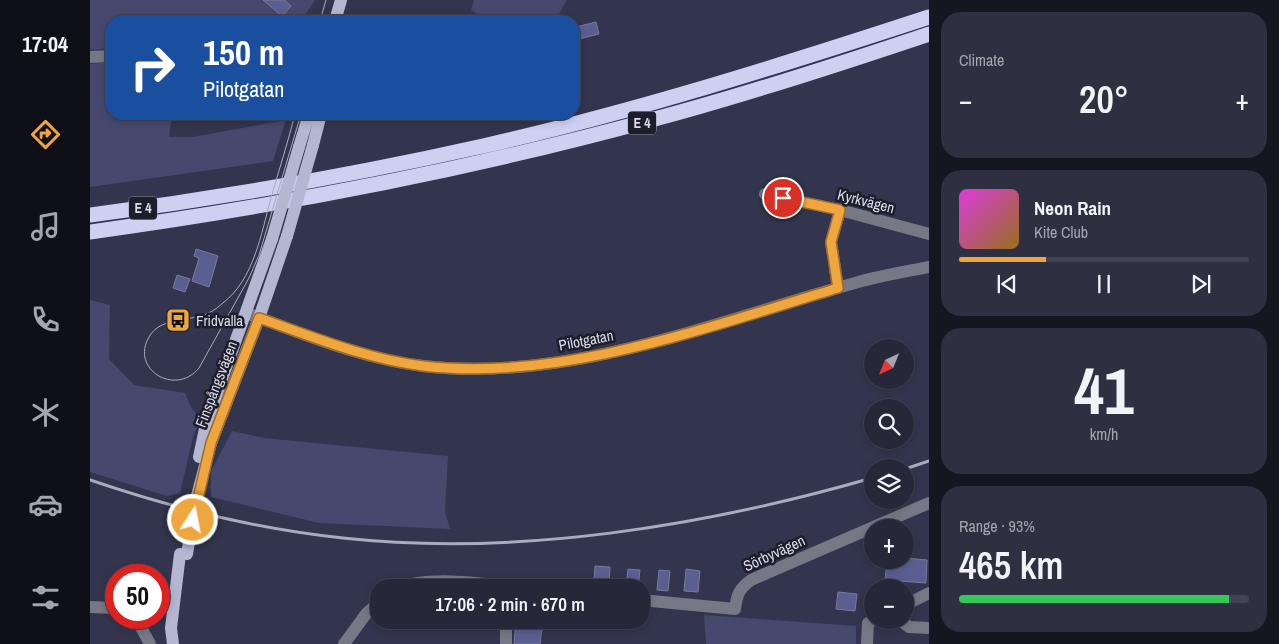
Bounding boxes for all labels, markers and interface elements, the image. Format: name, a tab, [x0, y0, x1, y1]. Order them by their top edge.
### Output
text: 17:04	[22, 29, 68, 59]
text: 150 m	[203, 29, 284, 76]
icon: right	[120, 35, 185, 100]
text: Climate	[959, 49, 1004, 71]
text: Pilotgatan	[203, 74, 284, 104]
text: 20°	[1079, 74, 1129, 125]
text: −	[959, 81, 972, 119]
text: +	[1236, 81, 1249, 119]
road number: E 4	[628, 112, 656, 134]
icon: directions	[28, 117, 63, 152]
pin	[762, 177, 804, 219]
icon: arrive	[769, 184, 797, 212]
street label: Kyrkvägen	[835, 184, 897, 218]
text: Neon Rain	[1034, 195, 1111, 221]
road number: E 4	[129, 197, 157, 220]
icon: music	[28, 209, 63, 244]
text: Kite Club	[1034, 221, 1088, 243]
icon: previous	[993, 270, 1021, 298]
icon: pause	[1090, 270, 1118, 298]
icon: next	[1187, 270, 1215, 298]
icon: phone	[28, 302, 63, 337]
bus stop icon: Fridvalla	[165, 307, 191, 333]
place label: Fridvalla	[196, 310, 243, 331]
street label: Pilotgatan	[557, 324, 615, 356]
street label: Finspångsvägen	[190, 338, 242, 430]
north arrow	[864, 339, 914, 389]
map controls	[864, 339, 914, 629]
text: 41	[1074, 347, 1134, 434]
icon: climate	[28, 395, 63, 430]
button: search	[864, 399, 914, 449]
text: km/h	[1090, 423, 1118, 445]
button: layers	[864, 459, 914, 509]
icon: car	[28, 487, 63, 522]
position arrow	[166, 493, 218, 545]
text: Range · 93%	[959, 515, 1035, 537]
button: +	[864, 519, 914, 569]
street label: Sörbyvägen	[740, 530, 808, 576]
text: 465 km	[959, 540, 1063, 591]
speed limit sign: 50	[105, 564, 170, 629]
button: −	[864, 579, 914, 629]
icon: filters	[28, 580, 63, 615]
text: 17:06 · 2 min · 670 m	[435, 591, 585, 617]

